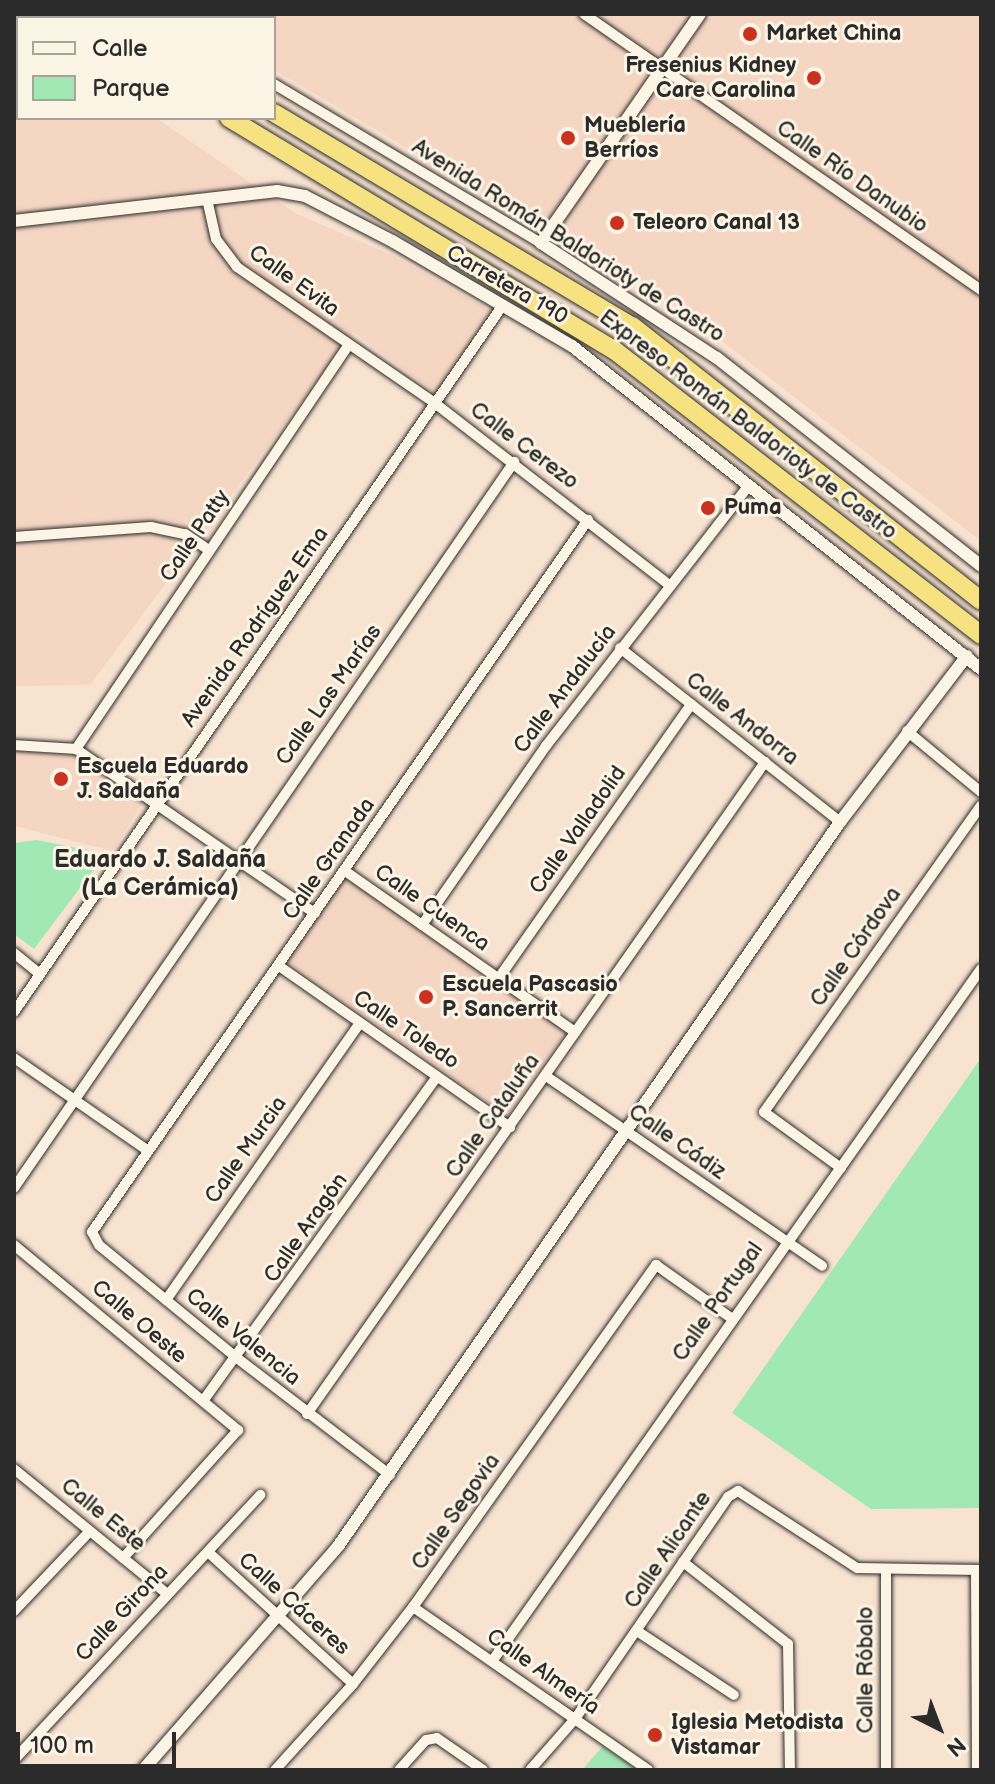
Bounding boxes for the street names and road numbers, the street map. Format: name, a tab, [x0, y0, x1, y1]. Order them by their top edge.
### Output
street label: Calle Río Danubio	[771, 115, 933, 239]
street label: Avenida Román Baldorioty de Castro	[406, 133, 730, 349]
street label: Calle Evita	[244, 239, 344, 323]
street label: Carretera 190	[442, 240, 572, 330]
street label: Expreso Román Baldorioty de Castro	[593, 304, 903, 546]
street label: Calle Cerezo	[465, 397, 583, 495]
street label: Calle Patty	[155, 485, 235, 587]
street label: Avenida Rodríguez Ema	[176, 522, 334, 732]
street label: Calle Las Marías	[271, 619, 387, 771]
street label: Calle Andalucía	[508, 619, 622, 759]
street label: Calle Andorra	[680, 667, 804, 771]
street label: Calle Valladolid	[524, 761, 632, 899]
street label: Calle Granada	[277, 793, 381, 925]
street label: Calle Cuenca	[369, 859, 495, 957]
street label: Calle Córdova	[805, 882, 907, 1012]
street label: Calle Toledo	[348, 985, 464, 1075]
street label: Calle Cataluña	[440, 1049, 546, 1183]
street label: Calle Murcia	[199, 1091, 293, 1209]
street label: Calle Cádiz	[623, 1099, 731, 1185]
street label: Calle Aragón	[259, 1168, 353, 1288]
street label: Calle Portugal	[667, 1237, 769, 1367]
street label: Calle Oeste	[86, 1275, 192, 1369]
street label: Calle Valencia	[180, 1283, 306, 1391]
street label: Calle Segovia	[406, 1449, 506, 1575]
street label: Calle Este	[55, 1473, 151, 1557]
street label: Calle Alicante	[619, 1486, 717, 1614]
street label: Calle Cáceres	[233, 1547, 355, 1661]
street label: Calle Girona	[70, 1559, 174, 1667]
street label: Calle Róbalo	[853, 1606, 879, 1734]
street label: Calle Almería	[481, 1623, 605, 1721]

